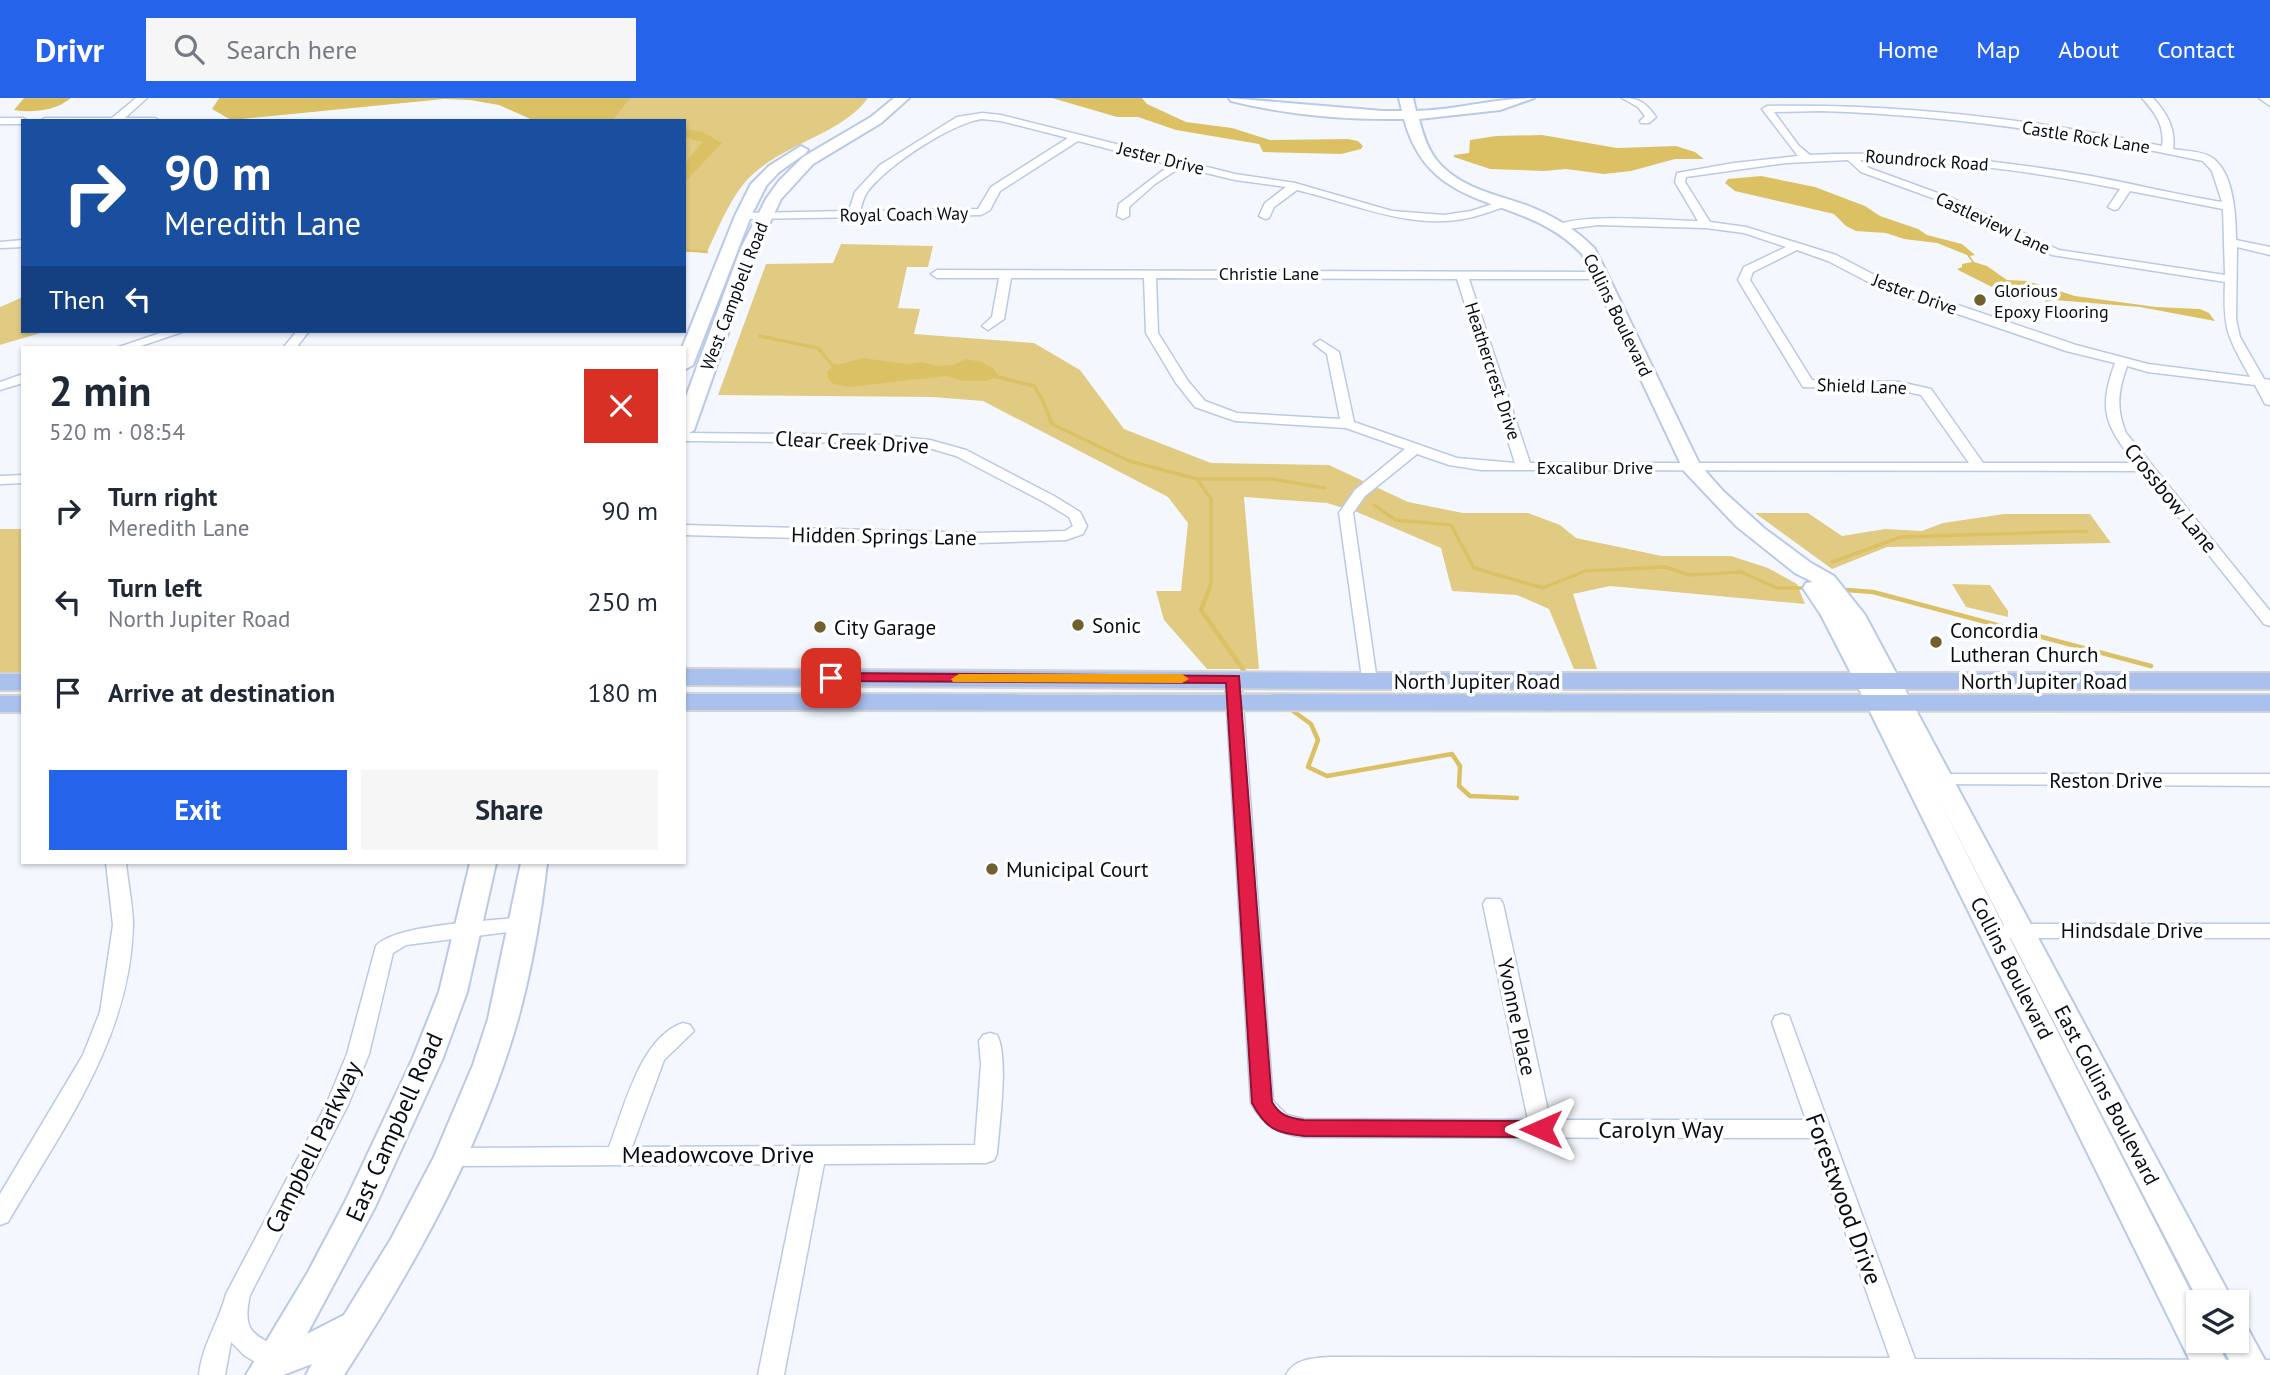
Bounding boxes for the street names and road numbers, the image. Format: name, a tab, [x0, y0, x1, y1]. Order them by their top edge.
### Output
street label: Castle Rock Lane	[2020, 116, 2152, 158]
street label: Jester Drive	[1114, 136, 1207, 180]
street label: Roundrock Road	[1865, 144, 1989, 176]
street label: Castleview Lane	[1932, 186, 2054, 260]
street label: Royal Coach Way	[839, 201, 969, 227]
street label: West Campbell Road	[695, 218, 773, 374]
street label: Collins Boulevard	[1578, 250, 1658, 380]
street label: Christie Lane	[1219, 262, 1319, 285]
street label: Jester Drive	[1869, 268, 1960, 320]
street label: Heathercrest Drive	[1460, 299, 1526, 443]
street label: Shield Lane	[1817, 373, 1907, 399]
street label: Clear Creek Drive	[774, 424, 930, 460]
street label: Crossbow Lane	[2118, 438, 2224, 558]
street label: Excalibur Drive	[1537, 456, 1653, 479]
street label: Hidden Springs Lane	[791, 521, 977, 551]
street label: North Jupiter Road	[1394, 668, 1560, 695]
street label: North Jupiter Road	[1961, 668, 2127, 695]
street label: Reston Drive	[2049, 767, 2163, 794]
street label: Collins Boulevard	[1964, 892, 2060, 1044]
street label: Hindsdale Drive	[2061, 917, 2203, 944]
street label: Yvonne Place	[1491, 956, 1543, 1078]
street label: East Collins Boulevard	[2048, 1000, 2166, 1190]
street label: East Campbell Road	[338, 1028, 450, 1226]
street label: Campbell Parkway	[258, 1056, 368, 1238]
street label: Forestwood Drive	[1799, 1109, 1889, 1289]
street label: Carolyn Way	[1598, 1114, 1724, 1145]
street label: Meadowcove Drive	[622, 1139, 814, 1170]

